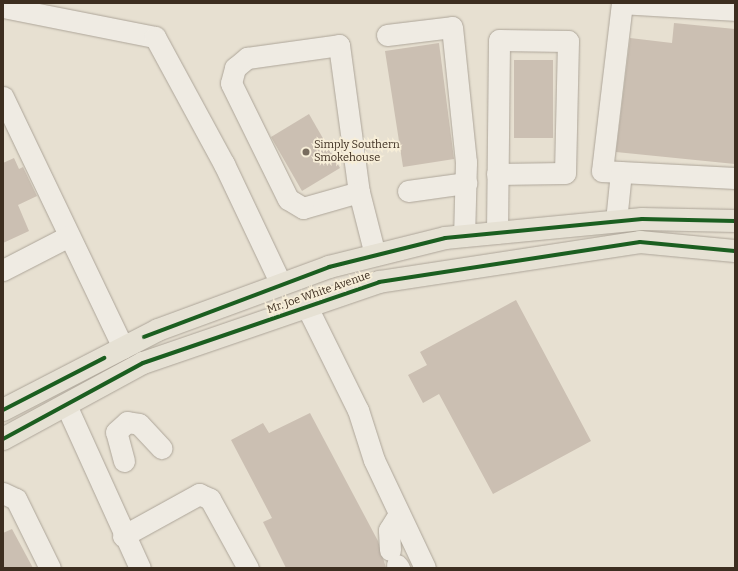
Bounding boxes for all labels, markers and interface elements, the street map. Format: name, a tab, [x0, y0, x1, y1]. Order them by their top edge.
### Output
place label: Simply Southern Smokehouse	[314, 139, 400, 165]
marker: Simply Southern Smokehouse	[301, 147, 311, 157]
street label: Mr. Joe White Avenue	[266, 269, 372, 317]

